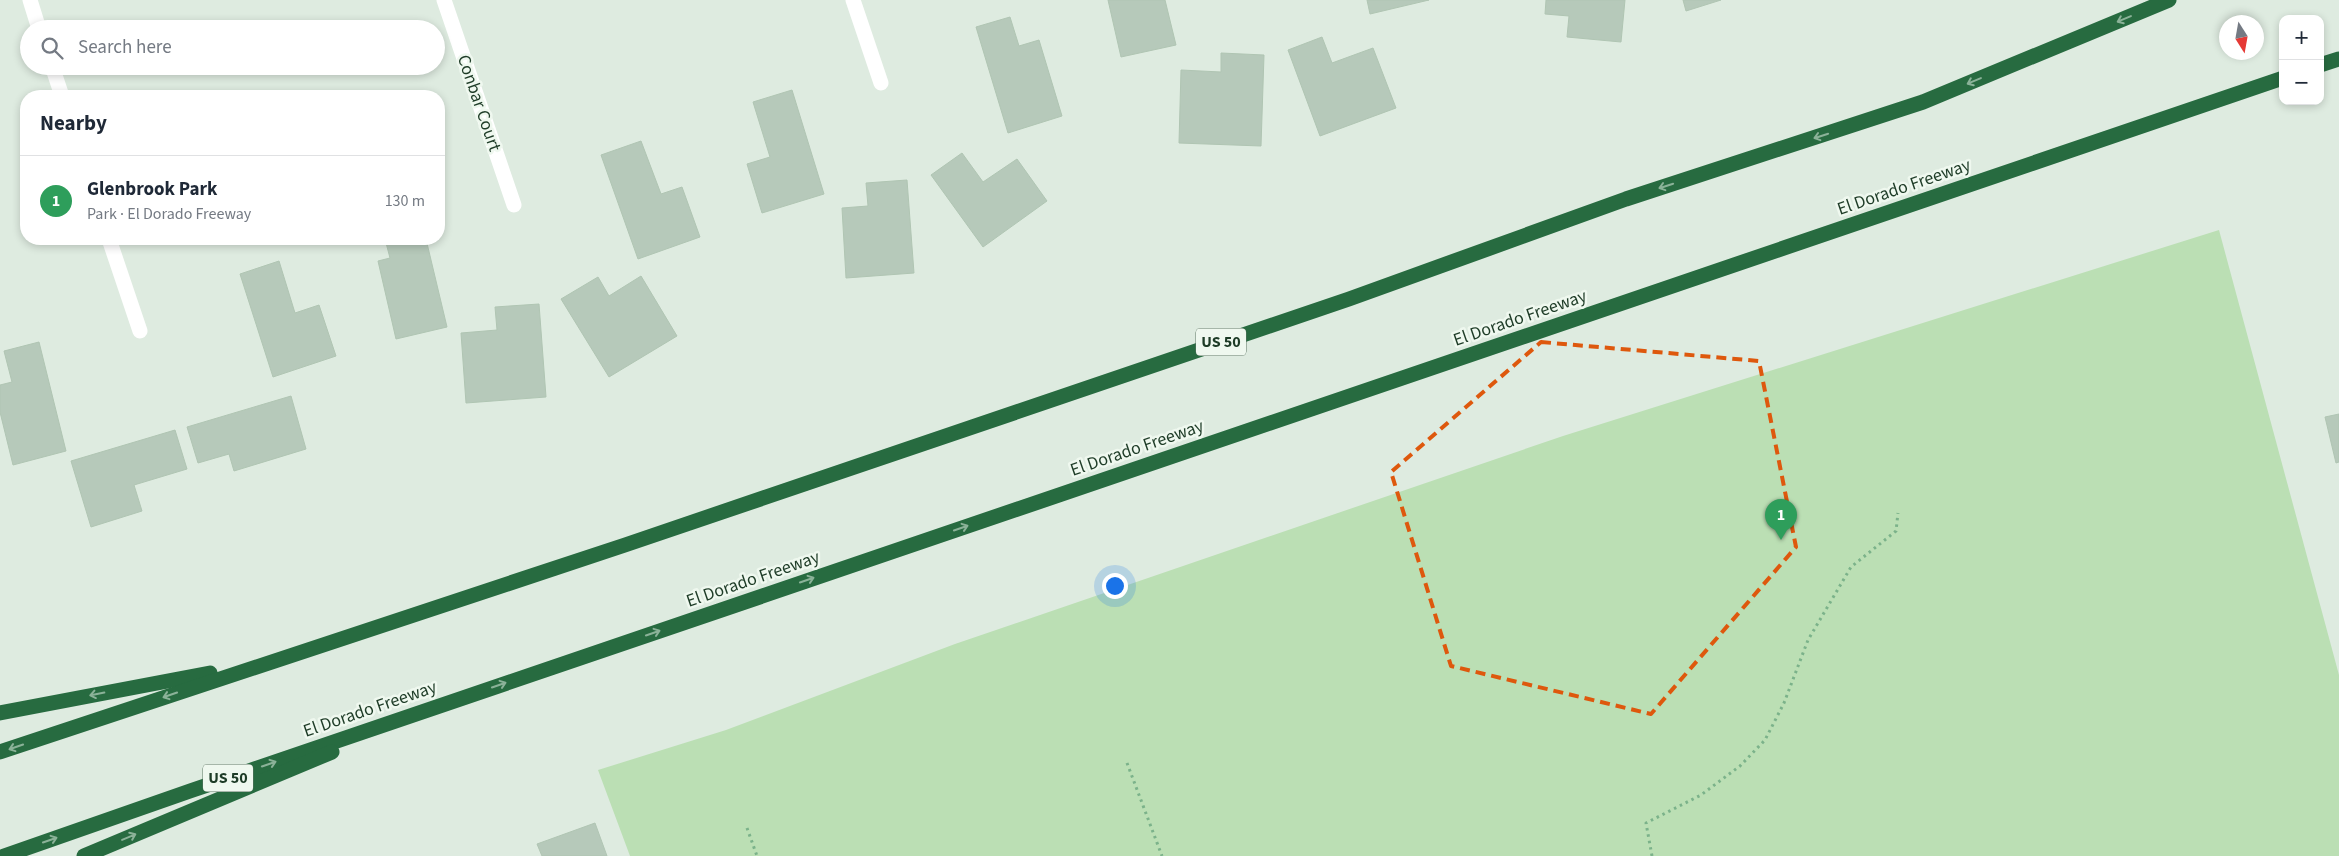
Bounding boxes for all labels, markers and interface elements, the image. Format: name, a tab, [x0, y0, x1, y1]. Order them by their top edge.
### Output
one-way arrow	[2117, 14, 2132, 24]
north arrow	[2219, 15, 2264, 60]
map controls	[2279, 15, 2324, 105]
button: +	[2279, 15, 2324, 60]
search box	[20, 20, 445, 75]
icon: search	[38, 34, 66, 62]
text: Search here	[78, 34, 172, 61]
street label: Conbar Court	[451, 51, 507, 155]
button: −	[2279, 60, 2324, 105]
one-way arrow	[1967, 77, 1982, 86]
text: Nearby	[40, 108, 107, 138]
one-way arrow	[1813, 131, 1829, 141]
street label: El Dorado Freeway	[1834, 152, 1975, 222]
text: Glenbrook Park	[87, 176, 218, 203]
one-way arrow	[1659, 182, 1675, 192]
text: 1	[52, 190, 60, 212]
text: 130 m	[385, 190, 425, 212]
text: Park · El Dorado Freeway	[87, 203, 251, 225]
street label: El Dorado Freeway	[1450, 283, 1591, 353]
road number: US 50	[1196, 328, 1246, 356]
street label: El Dorado Freeway	[1067, 413, 1208, 483]
pin: 1	[1765, 499, 1797, 540]
one-way arrow	[953, 523, 968, 532]
street label: El Dorado Freeway	[683, 544, 824, 614]
your location	[1102, 573, 1128, 599]
one-way arrow	[799, 575, 815, 585]
one-way arrow	[645, 628, 661, 637]
street label: El Dorado Freeway	[300, 674, 441, 744]
one-way arrow	[491, 680, 507, 689]
one-way arrow	[90, 690, 106, 699]
one-way arrow	[162, 690, 178, 700]
one-way arrow	[8, 742, 24, 752]
one-way arrow	[261, 758, 277, 768]
road number: US 50	[203, 764, 253, 791]
one-way arrow	[121, 832, 136, 842]
one-way arrow	[41, 835, 57, 844]

